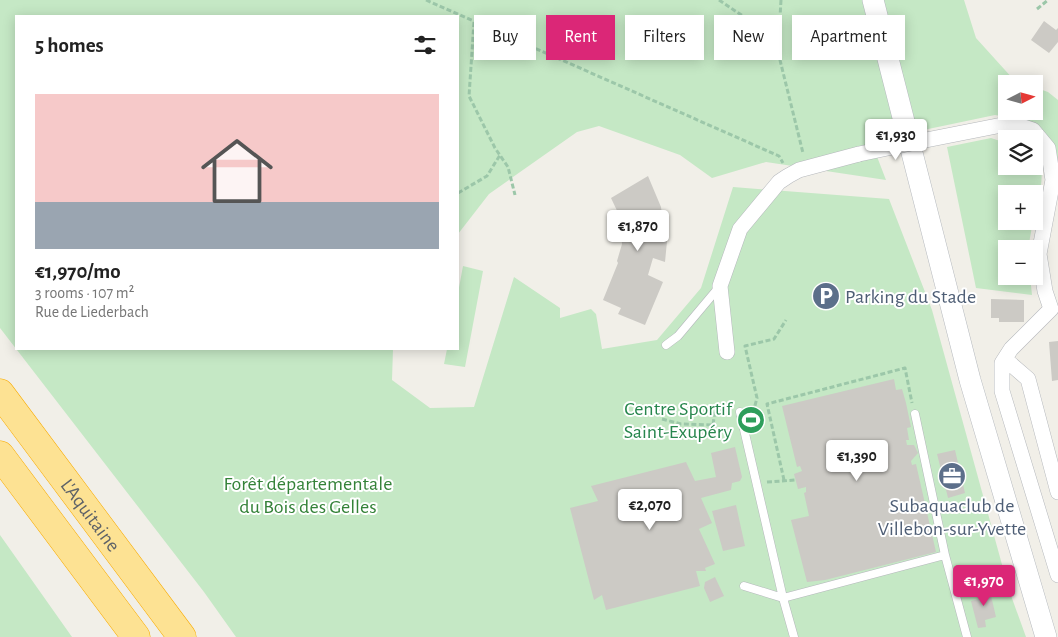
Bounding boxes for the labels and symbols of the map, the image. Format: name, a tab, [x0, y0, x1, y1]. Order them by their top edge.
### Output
north arrow	[998, 75, 1042, 120]
pin: €1,930	[855, 119, 937, 161]
pin: €1,870	[597, 210, 679, 252]
parking icon: Parking du Stade	[811, 281, 841, 311]
place label: Parking du Stade	[845, 287, 976, 307]
place label: Centre Sportif Saint-Exupéry	[624, 399, 733, 442]
sports icon: Centre Sportif Saint-Exupéry	[736, 405, 766, 435]
pin: €1,390	[816, 440, 898, 482]
office icon: Subaquaclub de Villebon-sur-Yvette	[937, 461, 967, 491]
park label: Forêt départementale du Bois des Gelles	[224, 474, 392, 517]
street label: L'Aquitaine	[57, 475, 124, 555]
pin: €2,070	[609, 488, 691, 531]
place label: Subaquaclub de Villebon-sur-Yvette	[878, 496, 1026, 539]
pin: €1,970	[943, 564, 1025, 607]

